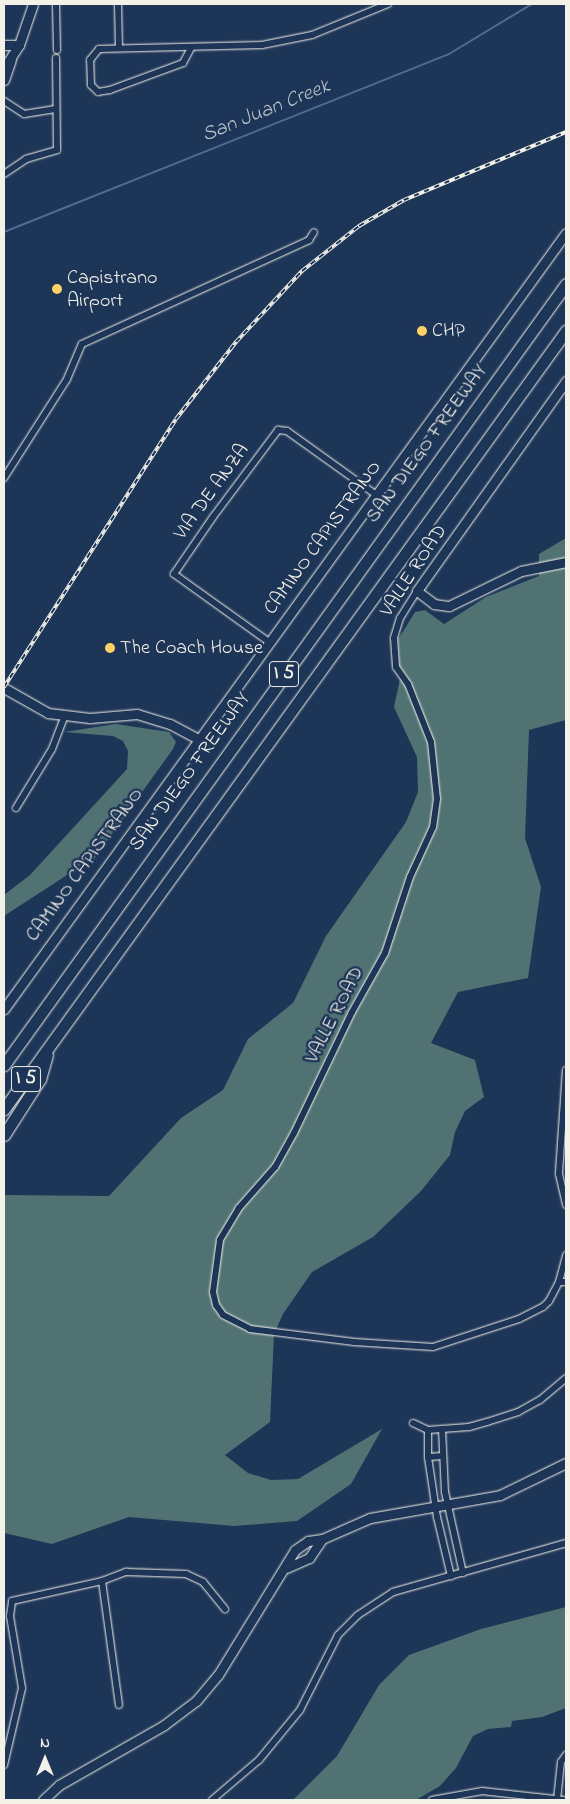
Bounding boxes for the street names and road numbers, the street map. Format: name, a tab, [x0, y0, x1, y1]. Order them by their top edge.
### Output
street label: SAN DIEGO FREEWAY	[361, 360, 493, 528]
street label: VIA DE ANZA	[169, 439, 255, 545]
street label: CAMINO CAPISTRANO	[259, 456, 387, 620]
street label: VALLE ROAD	[375, 520, 453, 622]
road number: I 5	[268, 658, 300, 691]
street label: SAN DIEGO FREEWAY	[124, 688, 256, 856]
street label: CAMINO CAPISTRANO	[21, 783, 149, 947]
street label: VALLE ROAD	[300, 963, 370, 1067]
road number: I 5	[10, 1062, 42, 1096]

